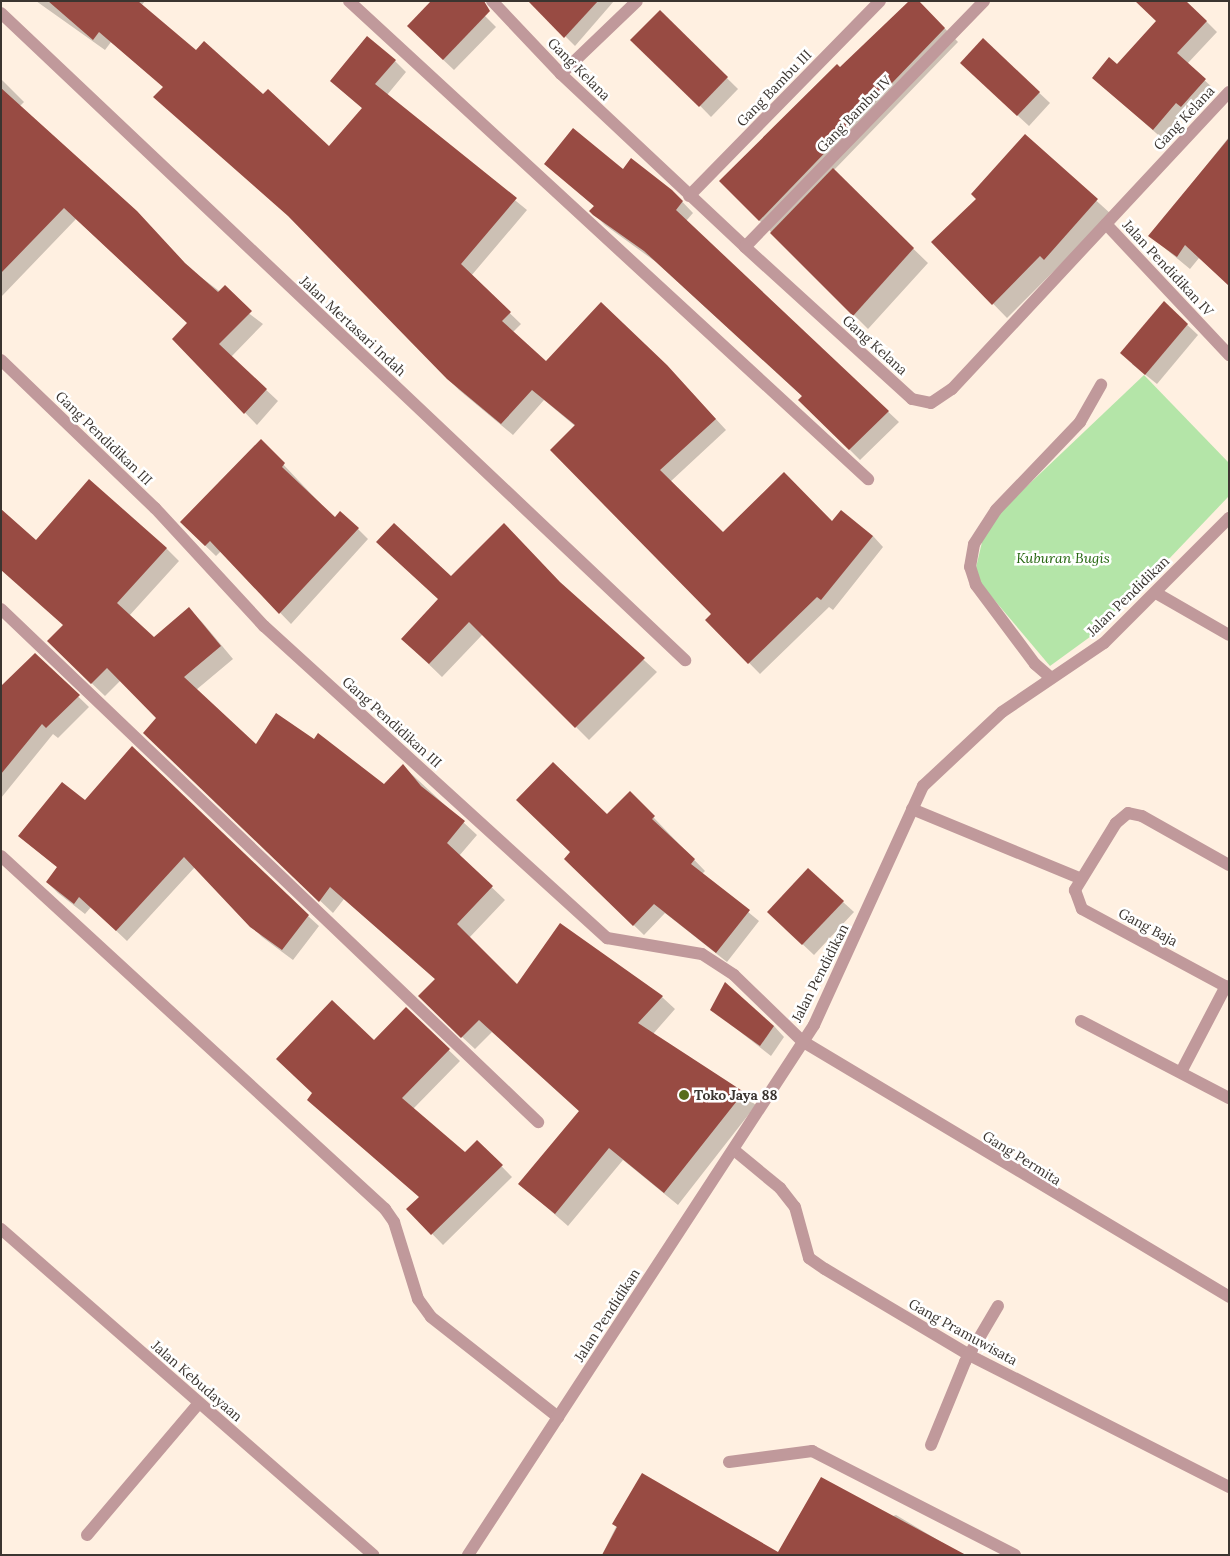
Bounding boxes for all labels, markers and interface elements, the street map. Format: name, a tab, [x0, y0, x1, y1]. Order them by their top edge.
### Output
street label: Gang Kelana	[544, 34, 614, 104]
street label: Gang Bambu III	[733, 46, 815, 130]
street label: Gang Bambu IV	[813, 72, 895, 156]
street label: Gang Kelana	[1150, 82, 1218, 154]
street label: Jalan Pendidikan IV	[1119, 216, 1217, 320]
street label: Jalan Mertasari Indah	[296, 272, 410, 380]
street label: Gang Kelana	[839, 311, 911, 379]
street label: Gang Pendidikan III	[52, 388, 156, 488]
park label: Kuburan Bugis	[1016, 550, 1110, 566]
street label: Jalan Pendidikan	[1083, 553, 1173, 639]
street label: Gang Pendidikan III	[339, 673, 445, 771]
street label: Gang Baja	[1116, 904, 1180, 950]
street label: Jalan Pendidikan	[788, 921, 852, 1025]
place label: Toko Jaya 88	[694, 1087, 778, 1103]
marker: Toko Jaya 88	[678, 1089, 690, 1101]
street label: Gang Permita	[980, 1127, 1064, 1189]
street label: Jalan Pendidikan	[571, 1265, 643, 1365]
street label: Gang Pramuwisata	[906, 1295, 1020, 1369]
street label: Jalan Kebudayaan	[148, 1337, 246, 1425]

